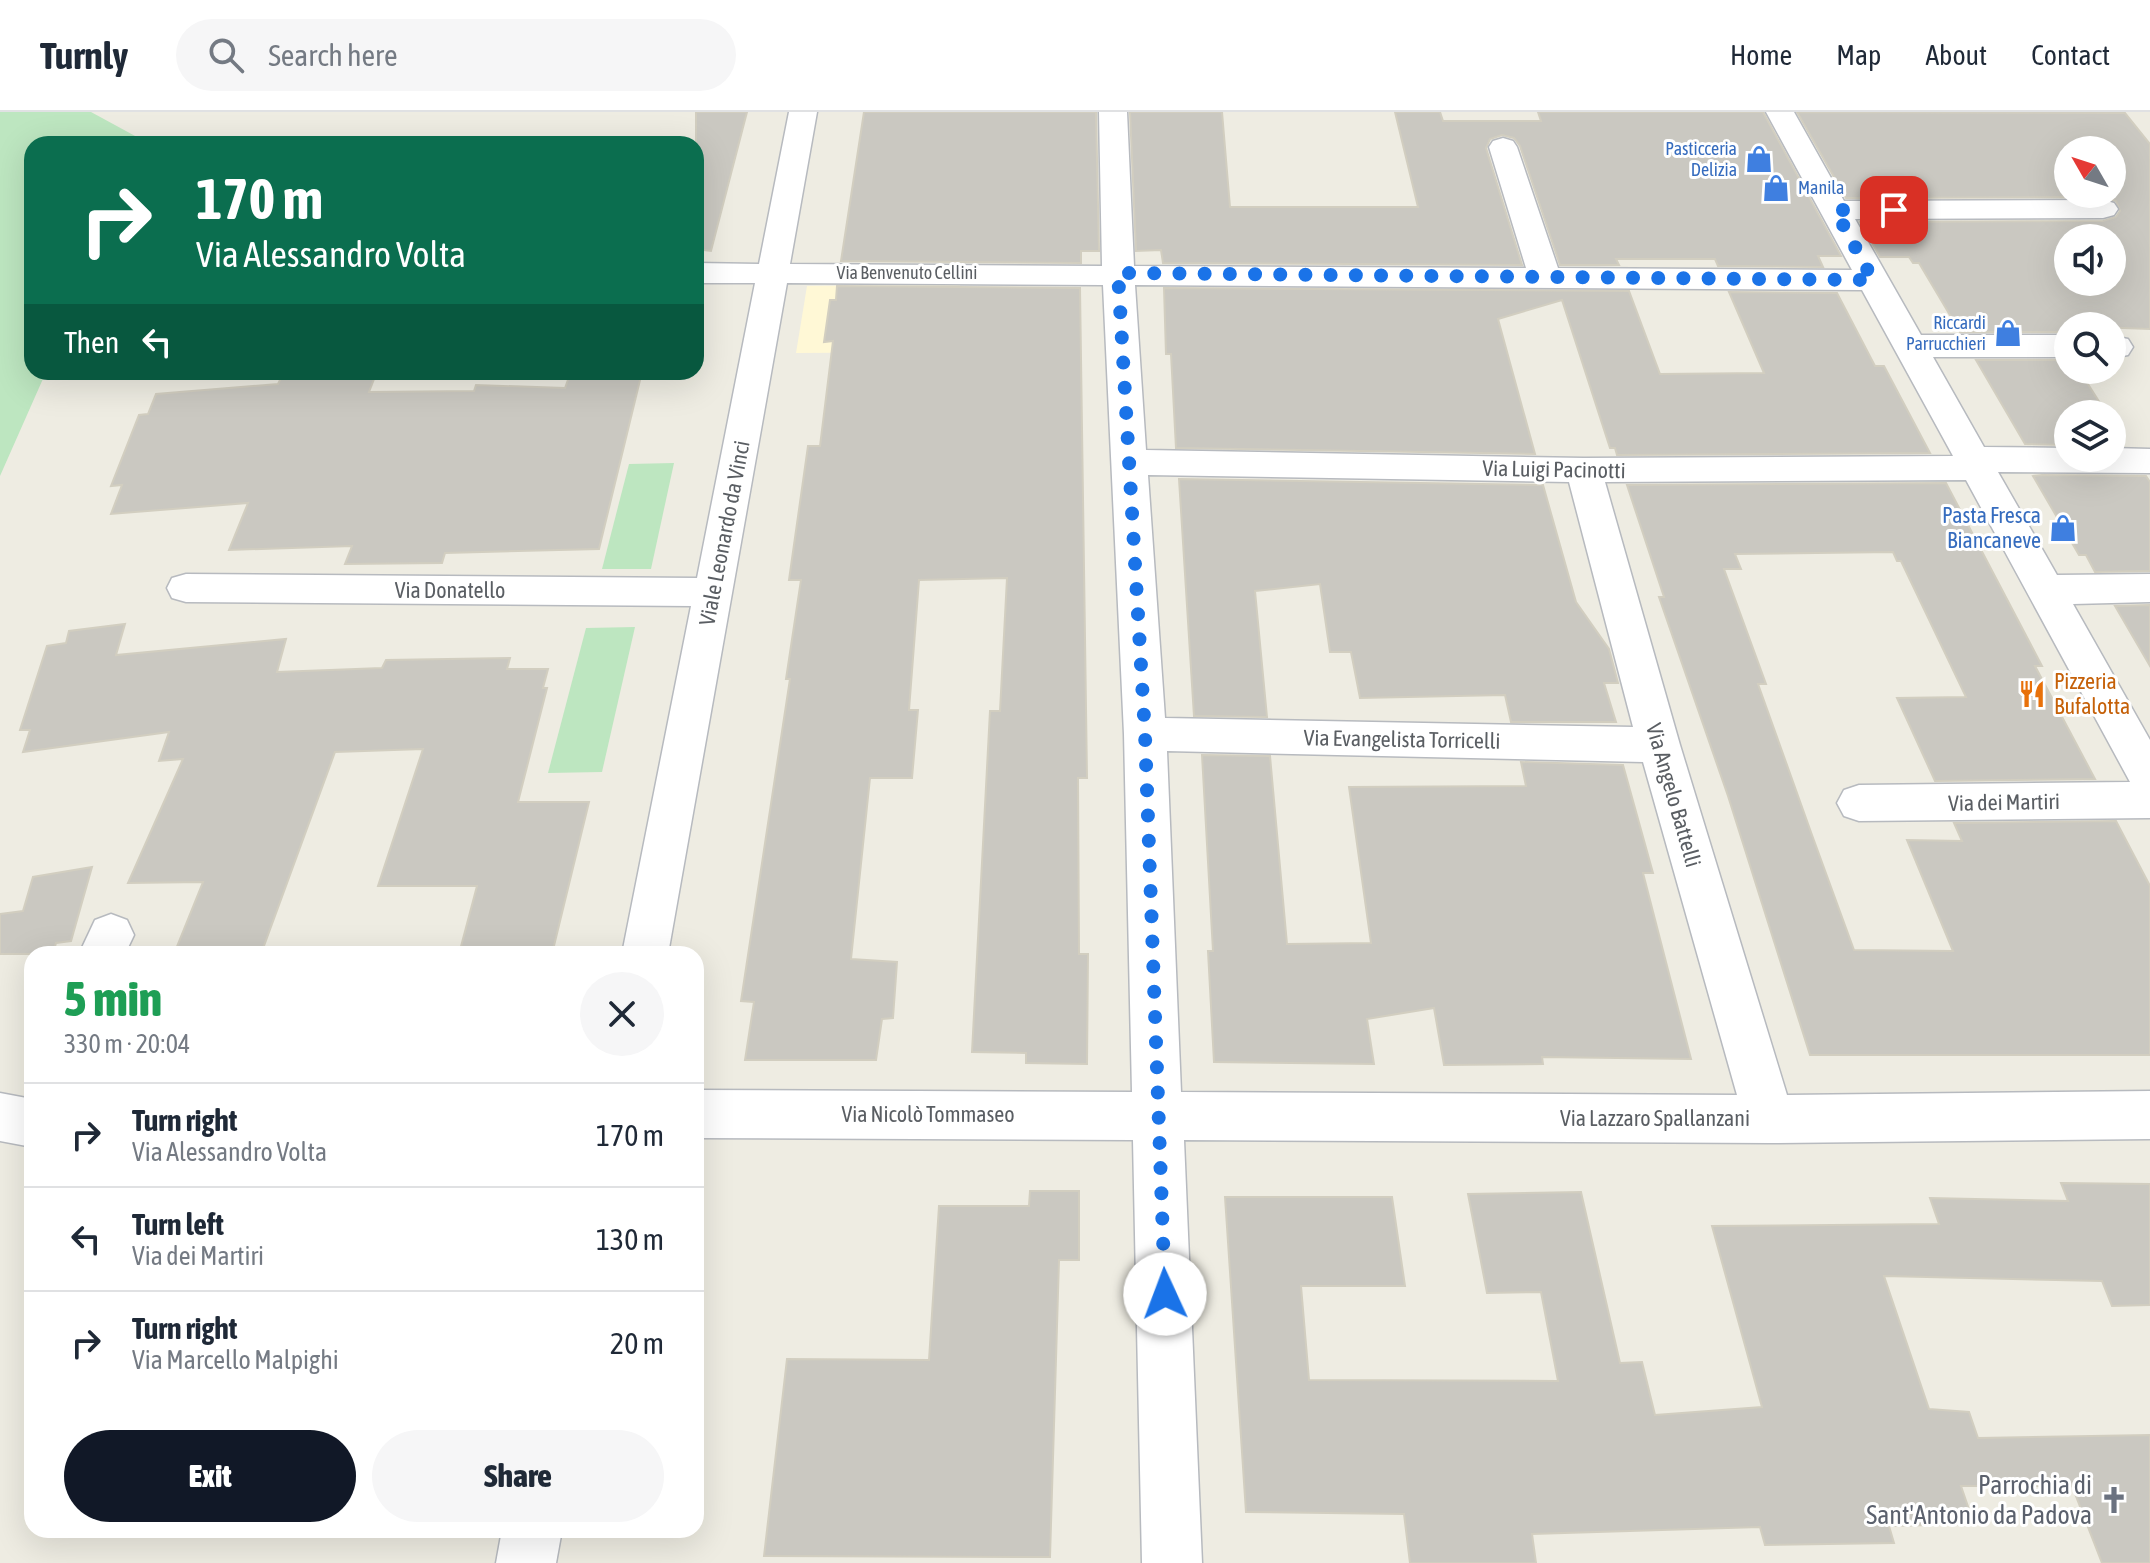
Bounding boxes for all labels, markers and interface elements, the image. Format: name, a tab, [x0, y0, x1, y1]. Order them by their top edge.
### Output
search box	[176, 19, 736, 91]
icon: search	[204, 33, 248, 77]
text: Turnly	[40, 34, 128, 77]
text: Search here	[268, 38, 398, 72]
text: Home	[1730, 39, 1792, 71]
text: Map	[1836, 39, 1881, 71]
text: About	[1925, 39, 1987, 71]
text: Contact	[2031, 39, 2110, 71]
north arrow	[2054, 136, 2126, 208]
map controls	[2054, 136, 2126, 472]
place label: Pasticceria Delizia	[1665, 138, 1737, 180]
shop icon: Pasticceria Delizia	[1744, 144, 1774, 174]
text: 170 m	[196, 167, 323, 231]
icon: right	[64, 168, 168, 272]
shop icon: Manila	[1761, 173, 1791, 203]
pin	[1860, 176, 1928, 244]
place label: Manila	[1798, 177, 1844, 198]
icon: arrive	[1872, 188, 1916, 232]
button: sound	[2054, 224, 2126, 296]
text: Via Alessandro Volta	[196, 233, 466, 275]
street label: Via Benvenuto Cellini	[837, 262, 977, 283]
place label: Riccardi Parrucchieri	[1906, 312, 1986, 354]
button: search	[2054, 312, 2126, 384]
shop icon: Riccardi Parrucchieri	[1993, 318, 2023, 348]
icon: left	[135, 320, 179, 364]
text: Then	[64, 325, 119, 359]
button: layers	[2054, 400, 2126, 472]
street label: Viale Leonardo da Vinci	[693, 438, 755, 628]
street label: Via Luigi Pacinotti	[1482, 455, 1626, 483]
place label: Pasta Fresca Biancaneve	[1942, 502, 2041, 553]
shop icon: Pasta Fresca Biancaneve	[2048, 513, 2078, 543]
street label: Via Donatello	[395, 577, 505, 603]
place label: Pizzeria Bufalotta	[2054, 668, 2130, 719]
restaurant icon: Pizzeria Bufalotta	[2017, 679, 2047, 709]
street label: Via Angelo Battelli	[1641, 720, 1707, 870]
street label: Via Evangelista Torricelli	[1303, 724, 1501, 754]
street label: Via dei Martiri	[1948, 788, 2060, 816]
text: 5 min	[64, 971, 162, 1026]
button: close	[580, 972, 664, 1056]
text: 330 m · 20:04	[64, 1029, 190, 1059]
street label: Via Nicolò Tommaseo	[841, 1101, 1015, 1127]
text: Turn right	[132, 1103, 238, 1137]
street label: Via Lazzaro Spallanzani	[1560, 1105, 1750, 1131]
icon: right	[64, 1113, 108, 1157]
text: 170 m	[596, 1118, 664, 1152]
text: Via Alessandro Volta	[132, 1137, 327, 1167]
text: Turn left	[132, 1207, 224, 1241]
icon: left	[64, 1217, 108, 1261]
text: 130 m	[596, 1222, 664, 1256]
text: Via dei Martiri	[132, 1241, 264, 1271]
position arrow	[1123, 1252, 1207, 1336]
text: Turn right	[132, 1311, 238, 1345]
icon: right	[64, 1321, 108, 1365]
text: 20 m	[610, 1326, 664, 1360]
text: Via Marcello Malpighi	[132, 1345, 339, 1375]
button: Exit	[64, 1430, 356, 1522]
button: Share	[372, 1430, 664, 1522]
place label: Parrochia di Sant'Antonio da Padova	[1866, 1470, 2092, 1530]
church icon: Parrochia di Sant'Antonio da Padova	[2099, 1485, 2129, 1515]

